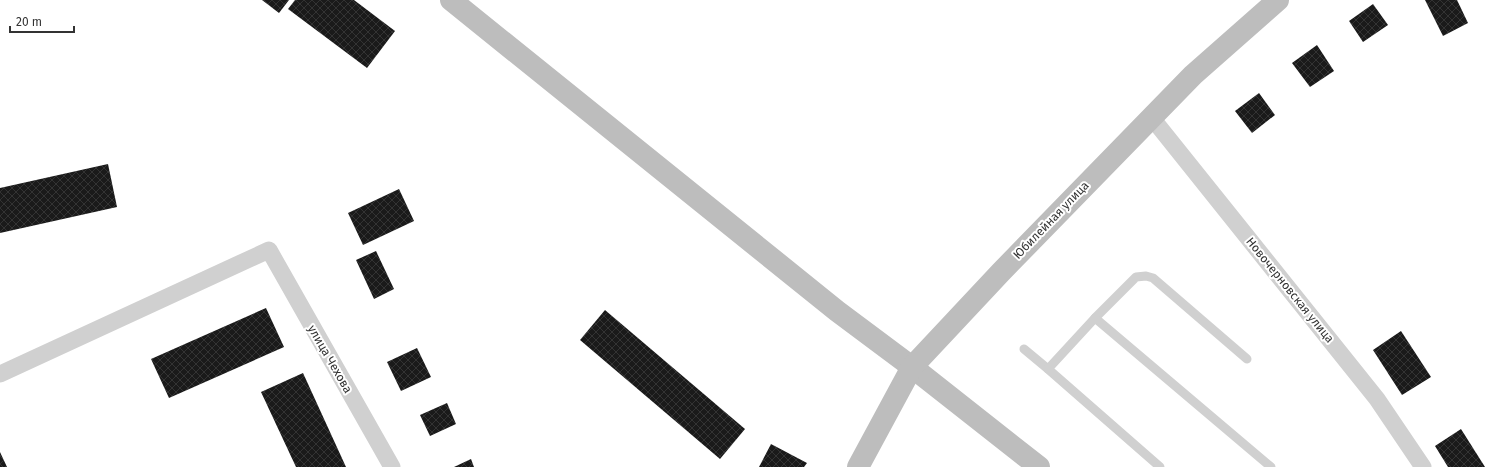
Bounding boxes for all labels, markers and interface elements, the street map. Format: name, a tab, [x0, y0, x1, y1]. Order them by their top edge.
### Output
scale bar	[10, 8, 74, 34]
text: 20 m	[16, 15, 42, 29]
street label: Юбилейная улица	[1010, 178, 1092, 262]
street label: Новочерновская улица	[1243, 234, 1337, 346]
street label: улица Чехова	[305, 322, 355, 396]

